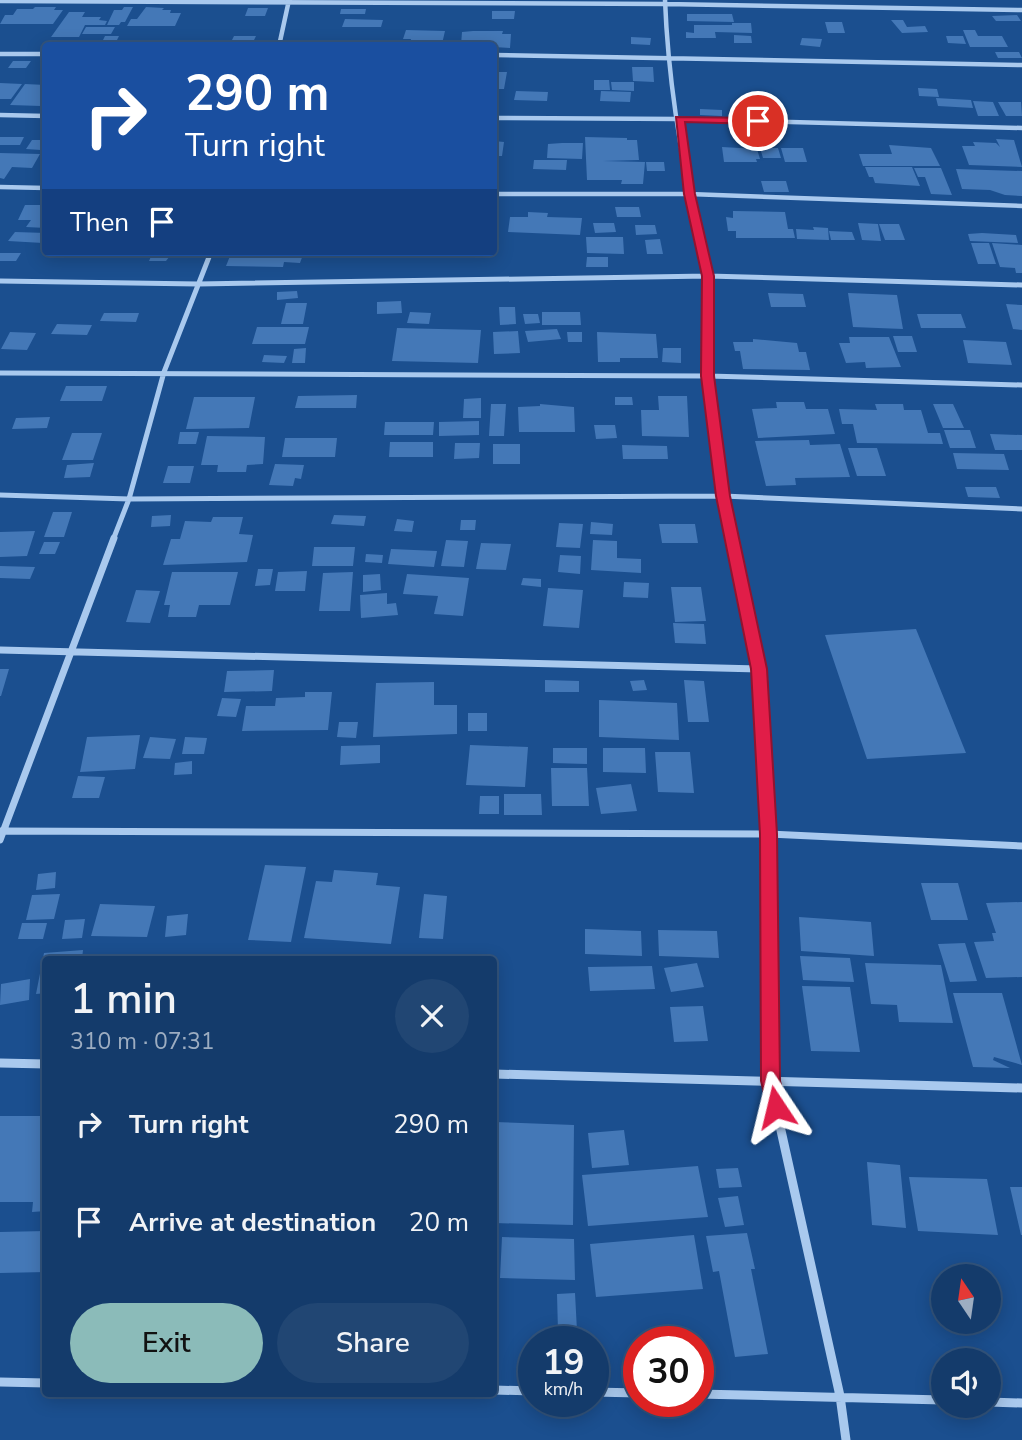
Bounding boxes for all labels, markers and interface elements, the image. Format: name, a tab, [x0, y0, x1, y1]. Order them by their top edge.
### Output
text: 290 m	[185, 60, 329, 127]
icon: right	[70, 70, 161, 161]
pin	[728, 91, 788, 151]
icon: arrive	[739, 102, 777, 140]
text: Turn right	[185, 124, 325, 167]
icon: arrive	[143, 203, 181, 241]
text: Then	[70, 205, 129, 240]
text: 1 min	[70, 971, 177, 1028]
button: close	[395, 979, 469, 1053]
text: 310 m · 07:31	[70, 1026, 215, 1057]
position arrow	[739, 1070, 813, 1144]
icon: right	[70, 1105, 108, 1143]
text: Turn right	[129, 1107, 248, 1142]
text: 290 m	[393, 1107, 469, 1142]
icon: arrive	[70, 1203, 108, 1241]
text: Arrive at destination	[129, 1205, 376, 1240]
text: 20 m	[409, 1205, 469, 1240]
north arrow	[931, 1264, 1001, 1334]
map controls	[931, 1264, 1001, 1418]
button: Exit	[70, 1303, 263, 1383]
button: Share	[277, 1303, 469, 1383]
speed limit sign: 30	[623, 1326, 714, 1417]
text: 19	[542, 1339, 585, 1386]
button: sound	[931, 1348, 1001, 1418]
text: km/h	[544, 1377, 583, 1401]

